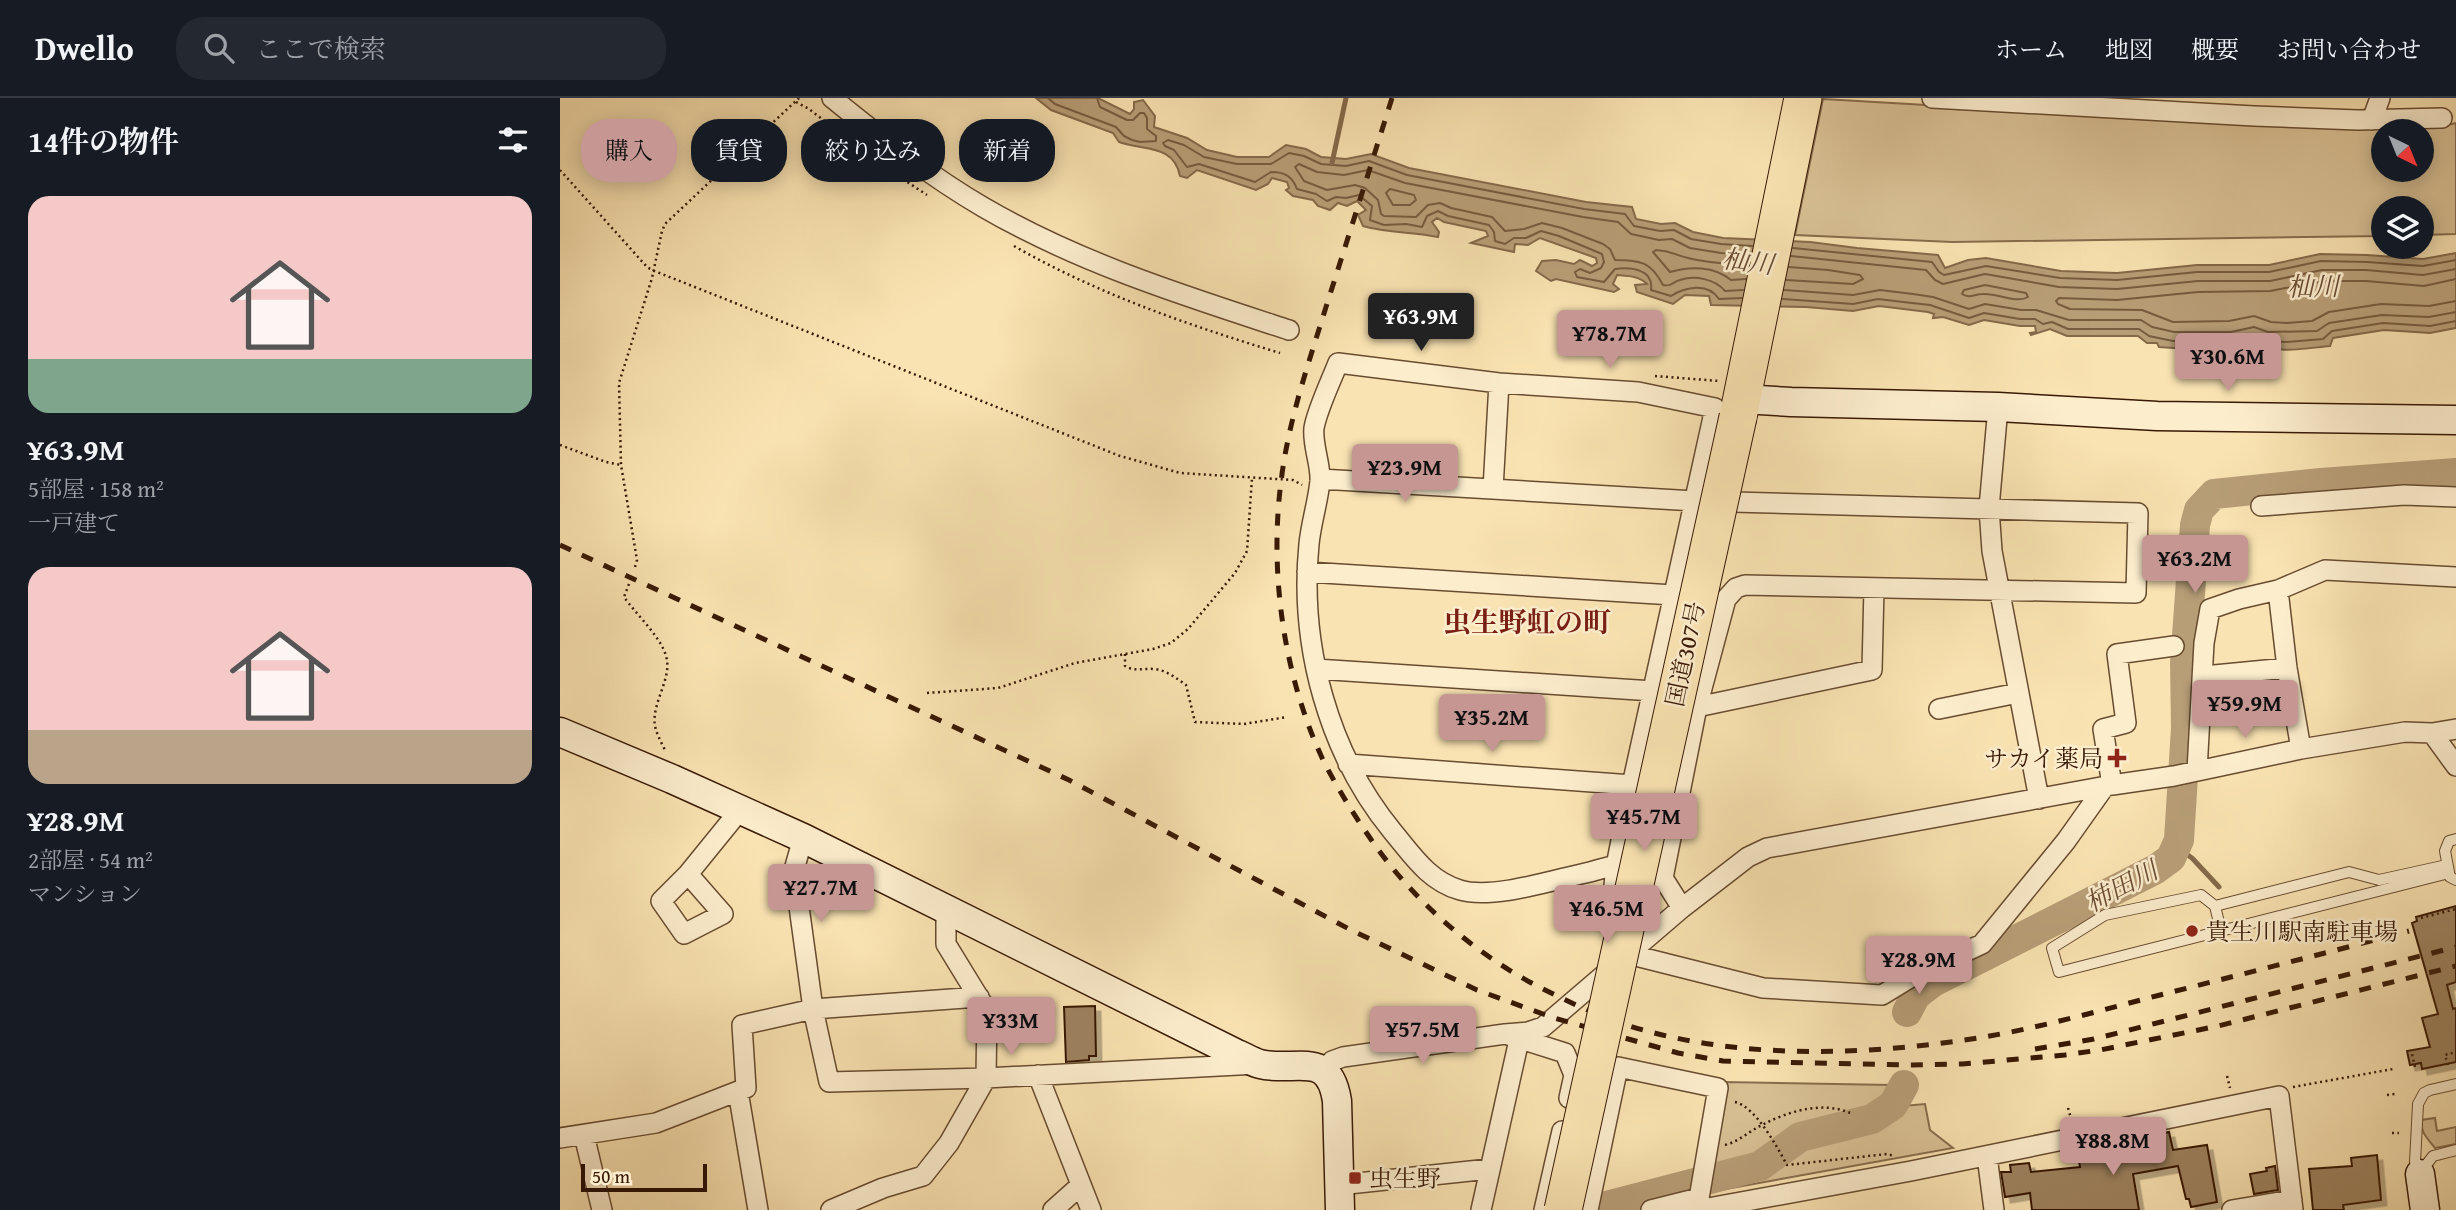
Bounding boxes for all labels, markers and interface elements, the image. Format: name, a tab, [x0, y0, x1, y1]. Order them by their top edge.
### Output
search box	[176, 17, 666, 80]
text: Dwello	[35, 24, 134, 72]
icon: search	[200, 29, 238, 67]
text: ここで検索	[256, 29, 386, 68]
text: ホーム	[1995, 32, 2067, 67]
text: 地図	[2105, 32, 2153, 67]
text: 概要	[2191, 32, 2239, 67]
text: お問い合わせ	[2277, 32, 2421, 67]
text: 14件の物件	[28, 119, 179, 163]
chip: 購入	[581, 119, 677, 182]
chip: 賃貸	[691, 119, 787, 182]
chip: 絞り込み	[801, 119, 945, 182]
chip: 新着	[959, 119, 1055, 182]
north arrow	[2371, 119, 2434, 182]
map controls	[2371, 119, 2434, 259]
icon: filters	[494, 121, 532, 159]
button: layers	[2371, 196, 2434, 259]
water label: 杣川	[1720, 238, 1779, 284]
icon: home	[217, 242, 343, 368]
water label: 杣川	[2287, 266, 2342, 306]
pin: ¥63.9M	[1364, 294, 1478, 353]
text: ¥63.9M	[1384, 299, 1458, 332]
pin: ¥78.7M	[1553, 310, 1667, 370]
text: ¥78.7M	[1573, 316, 1647, 349]
pin: ¥30.6M	[2171, 334, 2285, 393]
text: ¥30.6M	[2191, 339, 2265, 372]
text: ¥63.9M	[28, 427, 124, 471]
pin: ¥23.9M	[1348, 444, 1462, 504]
text: ¥23.9M	[1368, 450, 1442, 483]
text: 5部屋 · 158 m²	[28, 472, 164, 505]
text: 一戸建て	[28, 506, 120, 539]
pin: ¥63.2M	[2138, 536, 2252, 595]
text: ¥63.2M	[2158, 541, 2232, 574]
street label: 国道307号	[1657, 598, 1713, 710]
district label: 虫生野虹の町	[1443, 601, 1611, 642]
icon: home	[217, 613, 343, 739]
pin: ¥59.9M	[2188, 680, 2302, 740]
text: ¥59.9M	[2208, 686, 2282, 719]
pin: ¥35.2M	[1435, 694, 1549, 754]
text: ¥35.2M	[1455, 700, 1529, 733]
place label: サカイ薬局	[1984, 741, 2103, 776]
marker: サカイ薬局	[2109, 750, 2125, 766]
pin: ¥45.7M	[1587, 794, 1701, 853]
text: ¥28.9M	[28, 798, 124, 842]
text: ¥45.7M	[1607, 799, 1681, 832]
text: 2部屋 · 54 m²	[28, 843, 153, 876]
water label: 柿田川	[2077, 849, 2167, 922]
pin: ¥27.7M	[764, 864, 878, 924]
text: ¥27.7M	[784, 870, 858, 903]
text: マンション	[28, 877, 142, 910]
pin: ¥46.5M	[1550, 886, 1664, 945]
text: ¥46.5M	[1570, 891, 1644, 924]
place label: 貴生川駅南駐車場	[2206, 914, 2398, 949]
marker: 貴生川駅南駐車場	[2184, 923, 2200, 939]
pin: ¥28.9M	[1862, 936, 1976, 996]
text: ¥28.9M	[1882, 942, 1956, 975]
pin: ¥33M	[970, 998, 1052, 1057]
text: ¥33M	[983, 1003, 1039, 1036]
pin: ¥57.5M	[1366, 1006, 1480, 1066]
text: ¥57.5M	[1386, 1012, 1460, 1045]
pin: ¥88.8M	[2056, 1118, 2170, 1177]
text: ¥88.8M	[2076, 1123, 2150, 1156]
scale bar	[581, 1161, 707, 1193]
place label: 虫生野	[1369, 1161, 1441, 1196]
text: 50 m	[592, 1162, 630, 1190]
marker: 虫生野	[1347, 1170, 1363, 1186]

